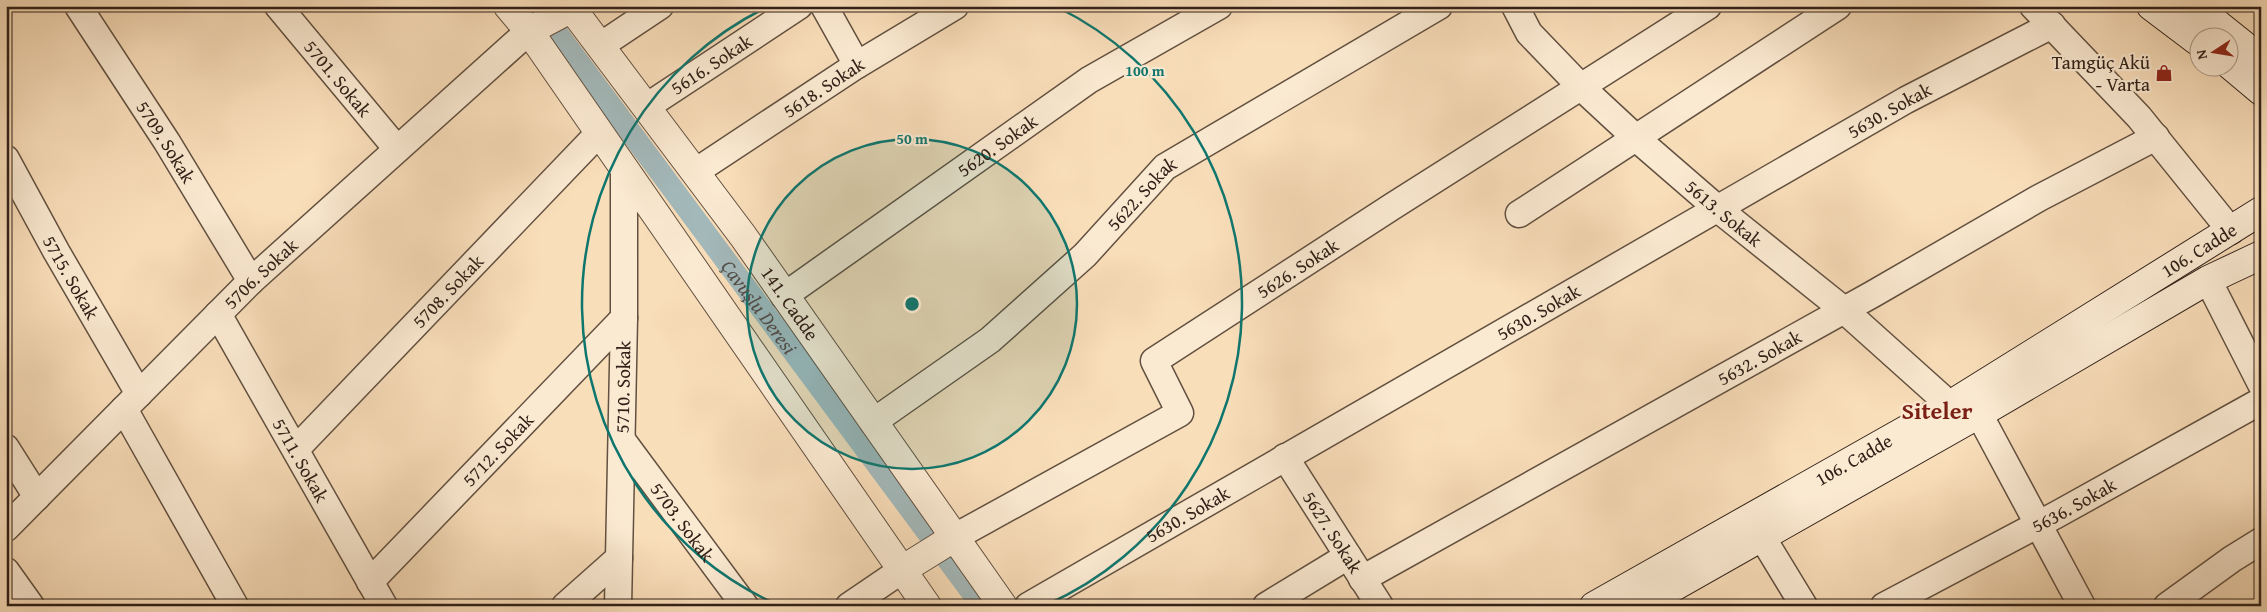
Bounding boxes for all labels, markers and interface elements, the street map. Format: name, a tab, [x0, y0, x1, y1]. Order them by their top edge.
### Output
street label: 5616. Sokak	[665, 27, 758, 101]
north arrow	[2190, 28, 2240, 78]
street label: 5701. Sokak	[298, 34, 379, 123]
text: N	[2190, 47, 2212, 61]
place label: Tamgüç Akü - Varta	[2052, 48, 2151, 98]
street label: 5618. Sokak	[777, 50, 870, 124]
text: 100 m	[1125, 60, 1165, 81]
shop icon: Tamgüç Akü - Varta	[2154, 63, 2174, 83]
street label: 5630. Sokak	[1842, 75, 1937, 145]
street label: 5709. Sokak	[130, 95, 203, 189]
street label: 5620. Sokak	[951, 107, 1043, 183]
text: 50 m	[896, 128, 928, 149]
street label: 5622. Sokak	[1100, 149, 1182, 237]
street label: 5613. Sokak	[1679, 173, 1769, 254]
street label: 106. Cadde	[2155, 215, 2242, 284]
street label: 5715. Sokak	[36, 230, 107, 325]
street label: 5706. Sokak	[217, 231, 304, 315]
street label: 5626. Sokak	[1251, 231, 1344, 305]
street label: 5708. Sokak	[405, 248, 490, 334]
water label: Çavuşlu Deresi	[715, 253, 805, 360]
street label: 141. Cadde	[754, 261, 826, 346]
street label: 5630. Sokak	[1491, 276, 1586, 347]
centre of rings	[903, 295, 921, 313]
street label: 5632. Sokak	[1712, 322, 1807, 392]
street label: 5710. Sokak	[608, 340, 638, 434]
district label: Siteler	[1901, 393, 1973, 428]
street label: 5712. Sokak	[455, 406, 540, 493]
street label: 5711. Sokak	[266, 413, 336, 508]
street label: 106. Cadde	[1810, 426, 1897, 493]
street label: 5636. Sokak	[2027, 470, 2121, 540]
street label: 5703. Sokak	[644, 476, 722, 568]
street label: 5630. Sokak	[1140, 479, 1235, 549]
street label: 5627. Sokak	[1296, 485, 1370, 579]

